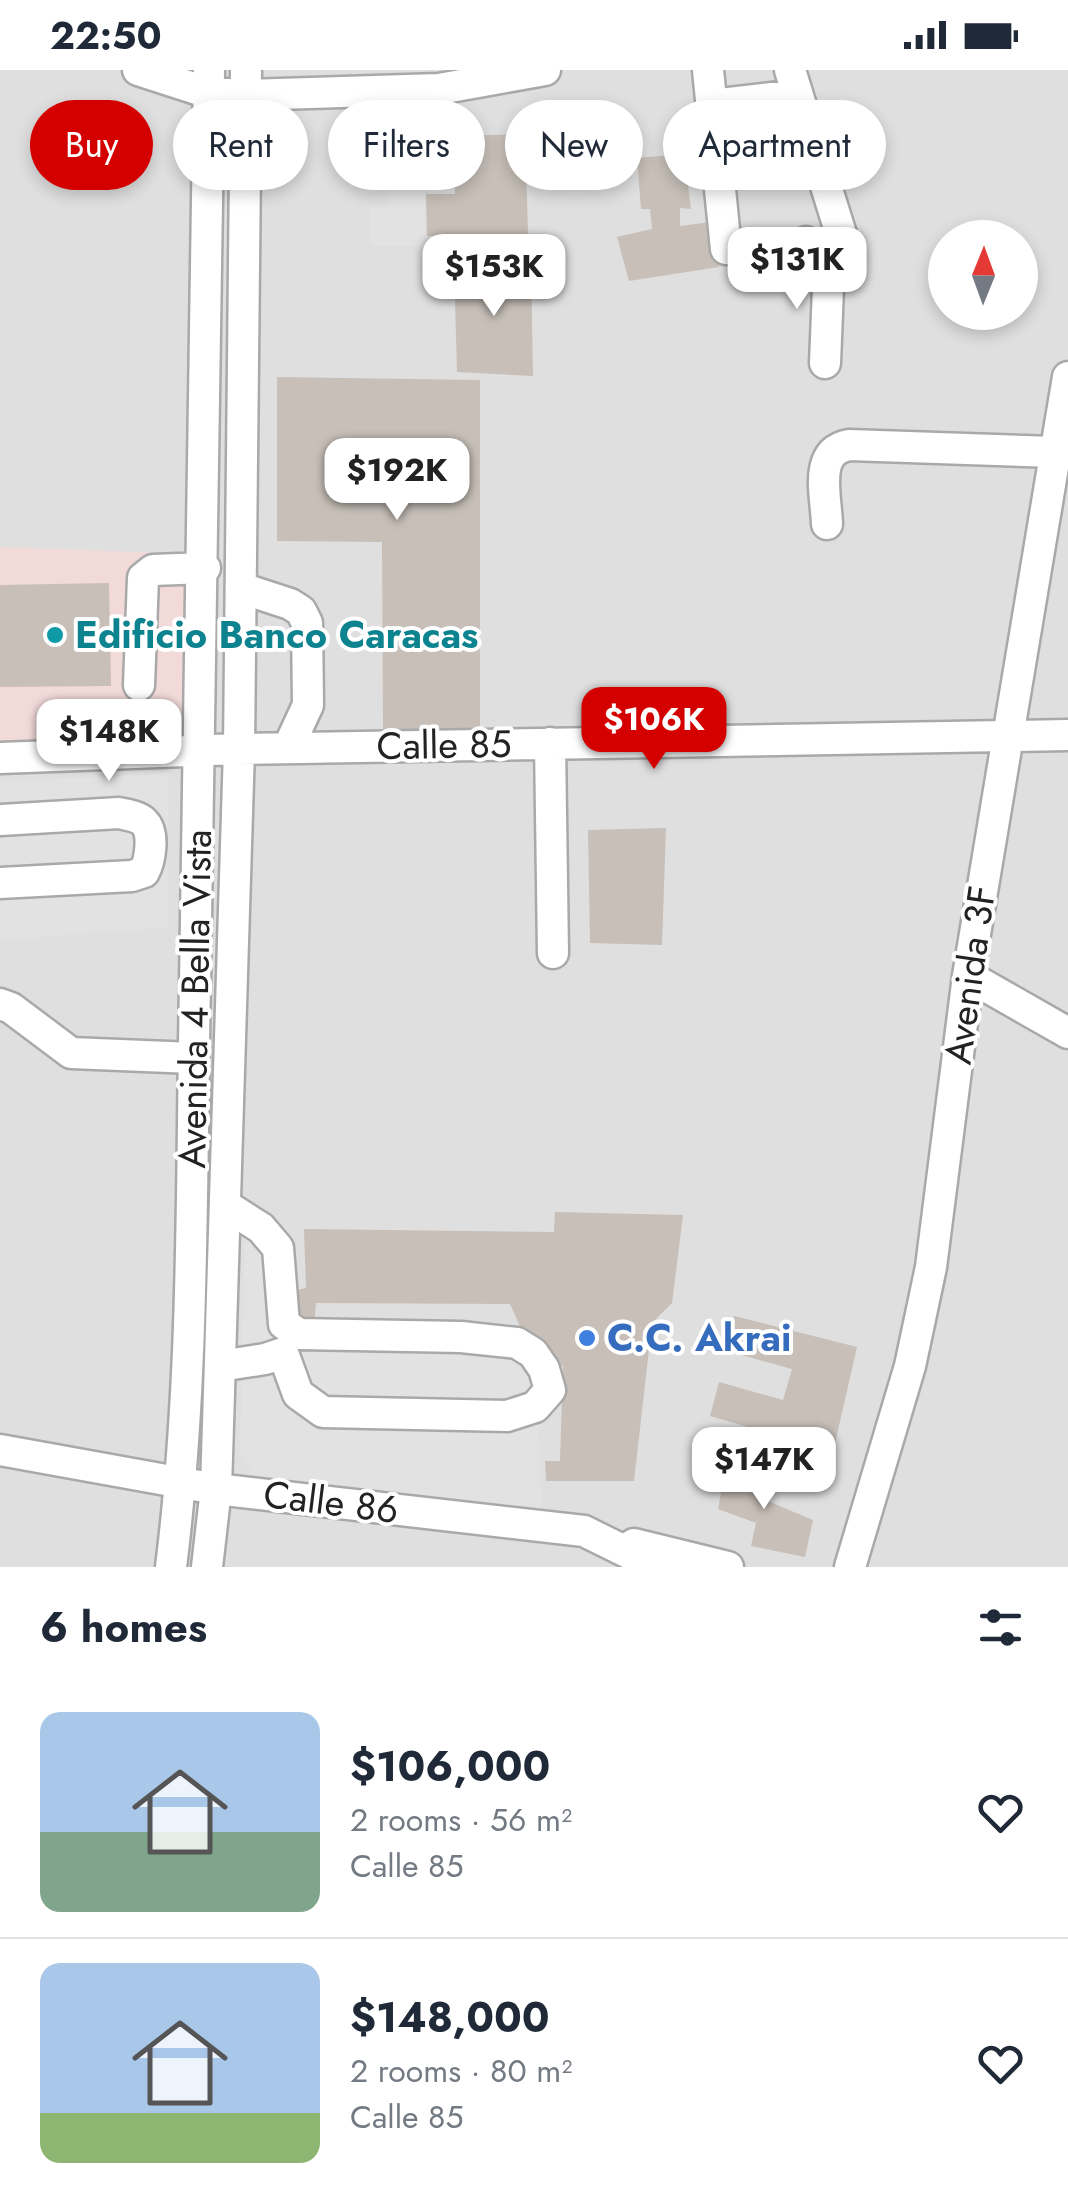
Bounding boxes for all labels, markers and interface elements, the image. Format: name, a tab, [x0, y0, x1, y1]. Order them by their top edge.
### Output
text: 22:50	[50, 8, 162, 63]
chip: Buy	[30, 100, 153, 190]
chip: Rent	[173, 100, 308, 190]
chip: Filters	[328, 100, 485, 190]
chip: New	[505, 100, 643, 190]
chip: Apartment	[663, 100, 886, 190]
north arrow	[928, 220, 1038, 330]
map controls	[928, 220, 1038, 330]
pin: $131K	[727, 227, 867, 312]
pin: $153K	[424, 234, 564, 319]
text: $131K	[750, 236, 844, 282]
text: $153K	[444, 243, 544, 289]
pin: $192K	[327, 438, 467, 523]
text: $192K	[347, 447, 447, 493]
place label: Edificio Banco Caracas	[75, 607, 478, 662]
marker: Edificio Banco Caracas	[44, 624, 66, 646]
pin: $106K	[584, 687, 724, 772]
text: $106K	[603, 696, 705, 742]
pin: $148K	[39, 699, 179, 784]
text: $148K	[59, 708, 159, 754]
street label: Calle 85	[376, 716, 512, 773]
street label: Avenida 4 Bella Vista	[164, 829, 225, 1169]
street label: Avenida 3F	[930, 882, 1009, 1068]
place label: C.C. Akrai	[607, 1310, 791, 1365]
marker: C.C. Akrai	[576, 1327, 598, 1349]
pin: $147K	[694, 1427, 834, 1512]
text: $147K	[714, 1436, 814, 1482]
street label: Calle 86	[261, 1466, 402, 1537]
text: 6 homes	[40, 1597, 207, 1658]
icon: filters	[973, 1600, 1028, 1655]
text: $106,000	[350, 1736, 550, 1797]
icon: home	[120, 1752, 240, 1872]
icon: heart	[973, 1785, 1028, 1840]
text: 2 rooms · 56 m²	[350, 1797, 572, 1843]
text: Calle 85	[350, 1843, 464, 1889]
text: $148,000	[350, 1987, 550, 2048]
icon: home	[120, 2003, 240, 2123]
icon: heart	[973, 2036, 1028, 2091]
text: 2 rooms · 80 m²	[350, 2048, 572, 2094]
text: Calle 85	[350, 2094, 464, 2140]

